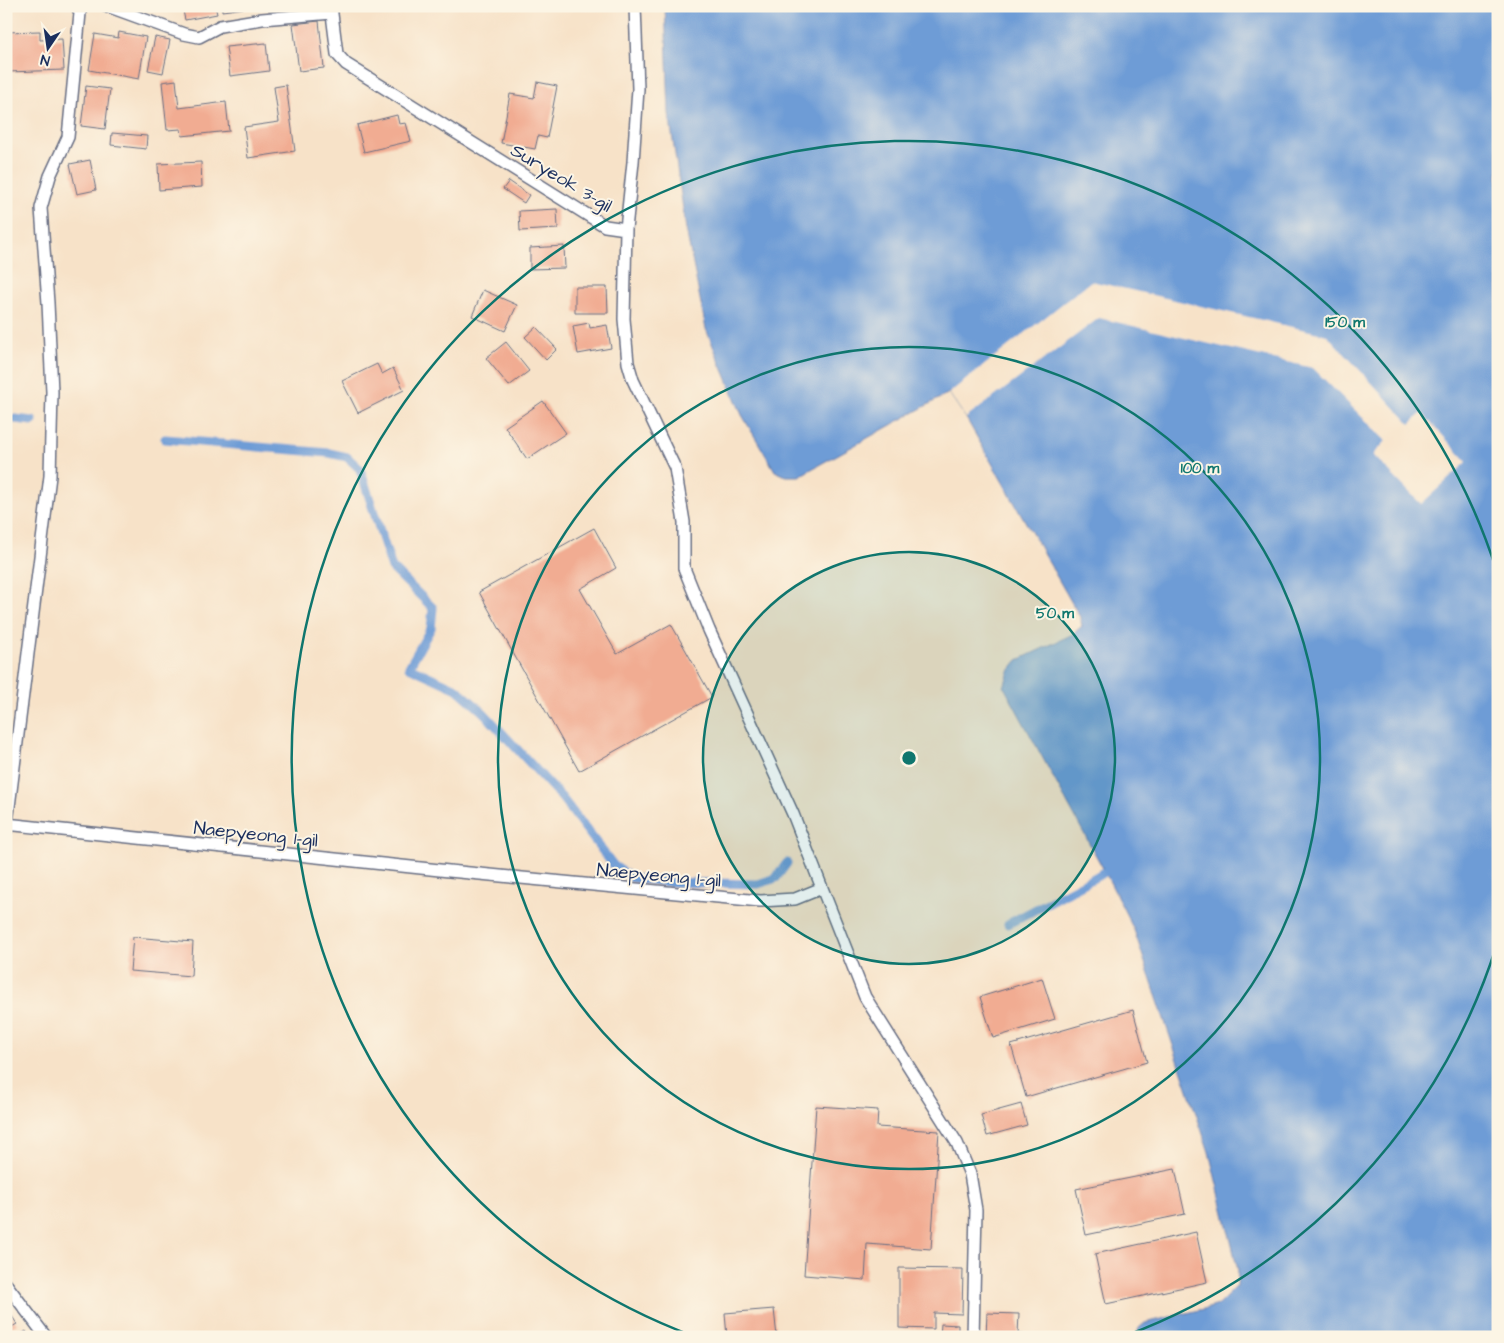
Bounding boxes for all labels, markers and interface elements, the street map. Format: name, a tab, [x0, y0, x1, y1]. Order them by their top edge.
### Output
north arrow	[22, 22, 72, 72]
text: N	[39, 49, 52, 70]
street label: Suryeok 3-gil	[505, 137, 617, 220]
text: 150 m	[1325, 312, 1365, 333]
text: 100 m	[1181, 458, 1220, 479]
text: 50 m	[1036, 603, 1074, 624]
centre of rings	[900, 749, 918, 767]
street label: Naepyeong 1-gil	[192, 815, 319, 855]
street label: Naepyeong 1-gil	[595, 857, 722, 895]

